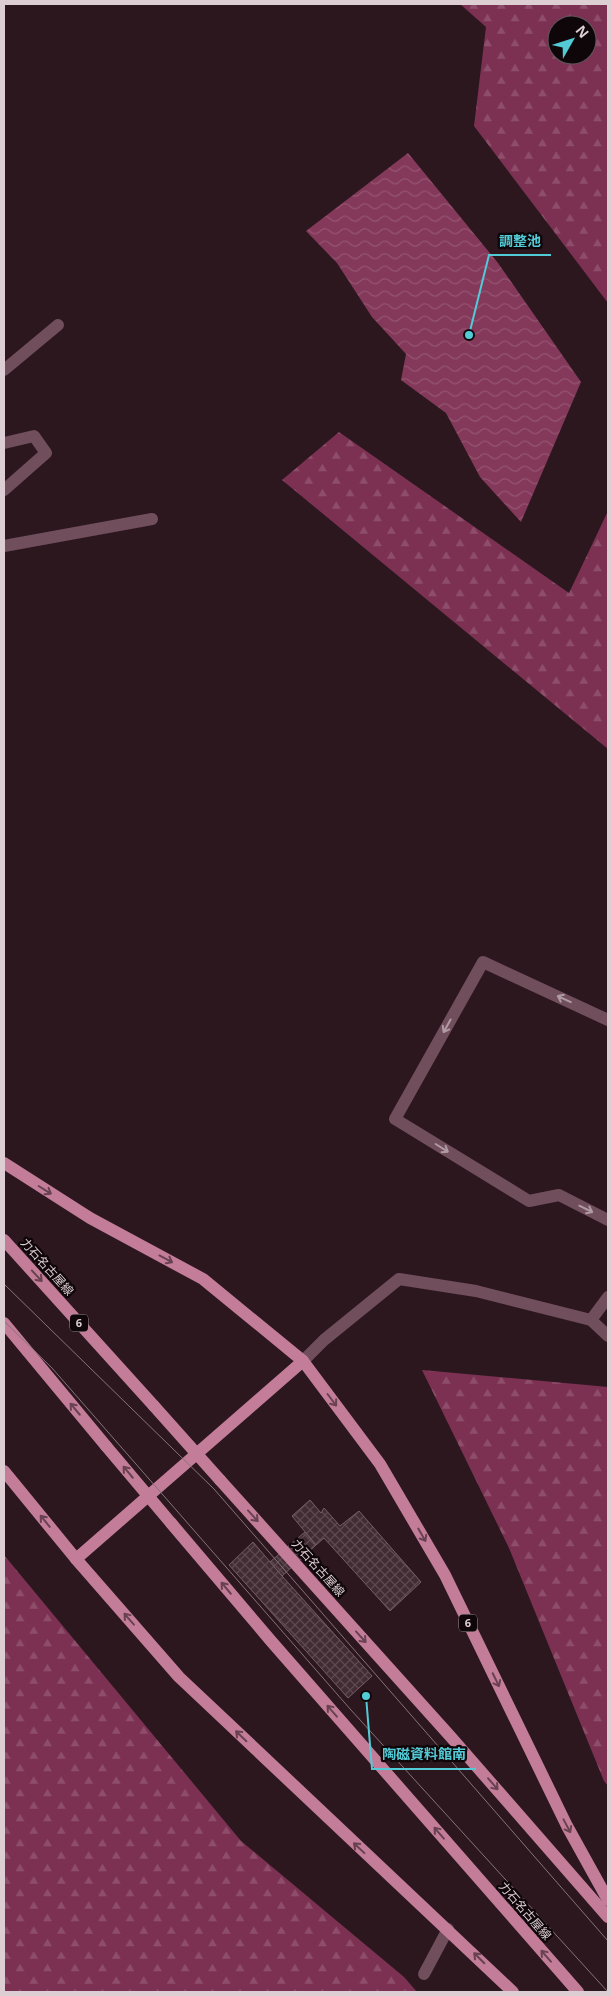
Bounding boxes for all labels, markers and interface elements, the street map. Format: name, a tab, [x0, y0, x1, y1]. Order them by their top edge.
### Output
north arrow	[547, 15, 597, 65]
text: N	[572, 21, 593, 42]
callout: 調整池	[489, 226, 551, 255]
text: 調整池	[499, 231, 541, 250]
one-way arrow	[557, 994, 572, 1004]
one-way arrow	[442, 1018, 452, 1033]
one-way arrow	[435, 1144, 449, 1154]
one-way arrow	[37, 1185, 51, 1195]
one-way arrow	[578, 1205, 593, 1214]
street label: 力石名古屋線	[17, 1234, 78, 1299]
one-way arrow	[159, 1254, 174, 1264]
one-way arrow	[31, 1270, 43, 1283]
road number: 6	[70, 1315, 88, 1332]
one-way arrow	[327, 1393, 338, 1406]
one-way arrow	[69, 1402, 81, 1415]
one-way arrow	[123, 1466, 134, 1479]
one-way arrow	[247, 1510, 258, 1523]
one-way arrow	[39, 1515, 50, 1528]
one-way arrow	[417, 1528, 427, 1542]
street label: 力石名古屋線	[288, 1535, 349, 1600]
one-way arrow	[220, 1581, 232, 1594]
one-way arrow	[123, 1613, 134, 1626]
road number: 6	[459, 1615, 477, 1632]
one-way arrow	[355, 1630, 367, 1643]
one-way arrow	[491, 1672, 501, 1687]
one-way arrow	[326, 1704, 338, 1717]
one-way arrow	[235, 1730, 248, 1742]
callout: 陶磁資料館南	[372, 1740, 476, 1769]
text: 陶磁資料館南	[382, 1744, 466, 1763]
one-way arrow	[487, 1778, 498, 1791]
one-way arrow	[563, 1818, 572, 1833]
one-way arrow	[434, 1827, 445, 1840]
one-way arrow	[353, 1842, 366, 1854]
street label: 力石名古屋線	[495, 1878, 555, 1943]
one-way arrow	[540, 1949, 552, 1962]
one-way arrow	[473, 1952, 485, 1964]

